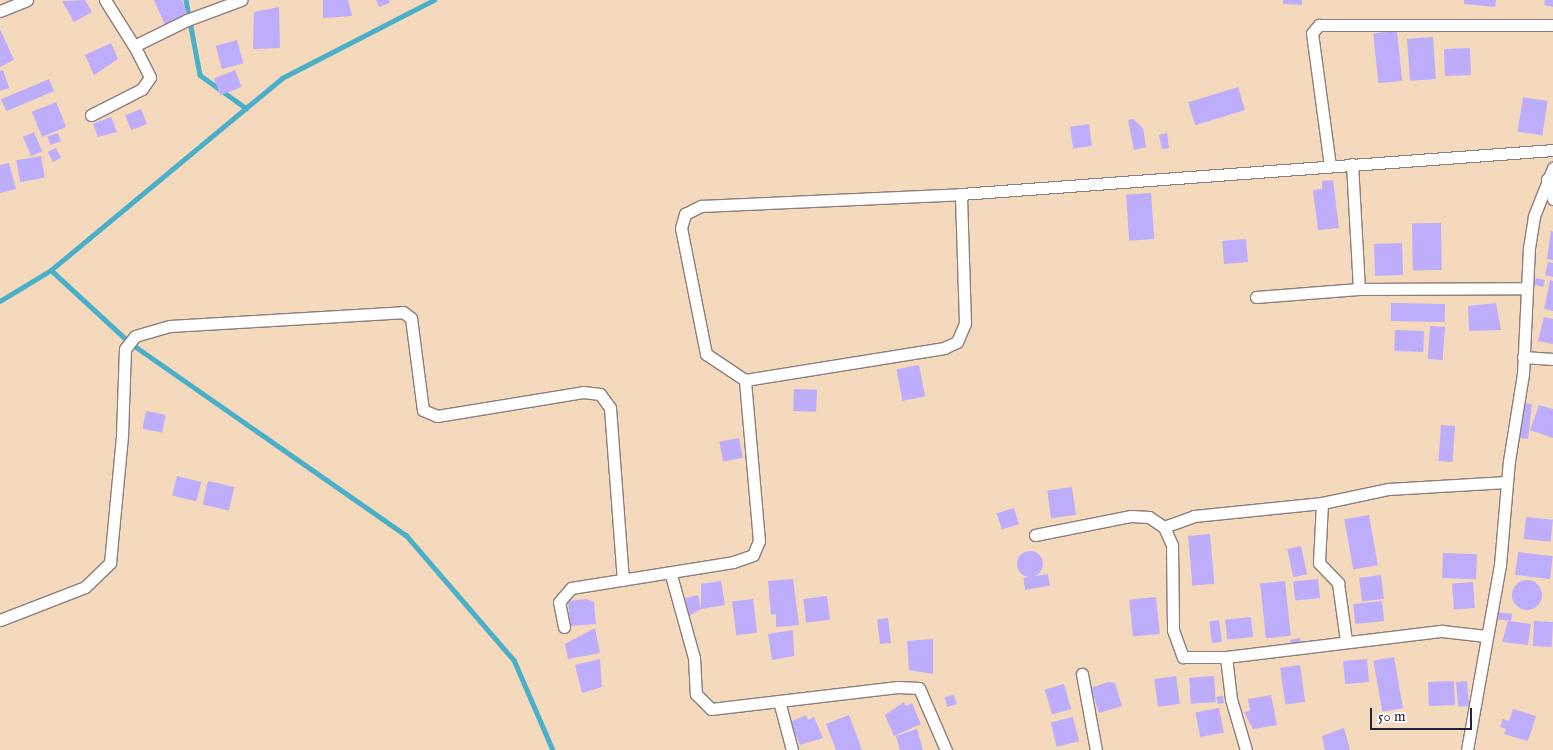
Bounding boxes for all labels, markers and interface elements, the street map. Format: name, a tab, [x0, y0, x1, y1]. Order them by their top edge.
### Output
scale bar	[1373, 698, 1476, 730]
text: 50 m	[1378, 707, 1406, 726]

